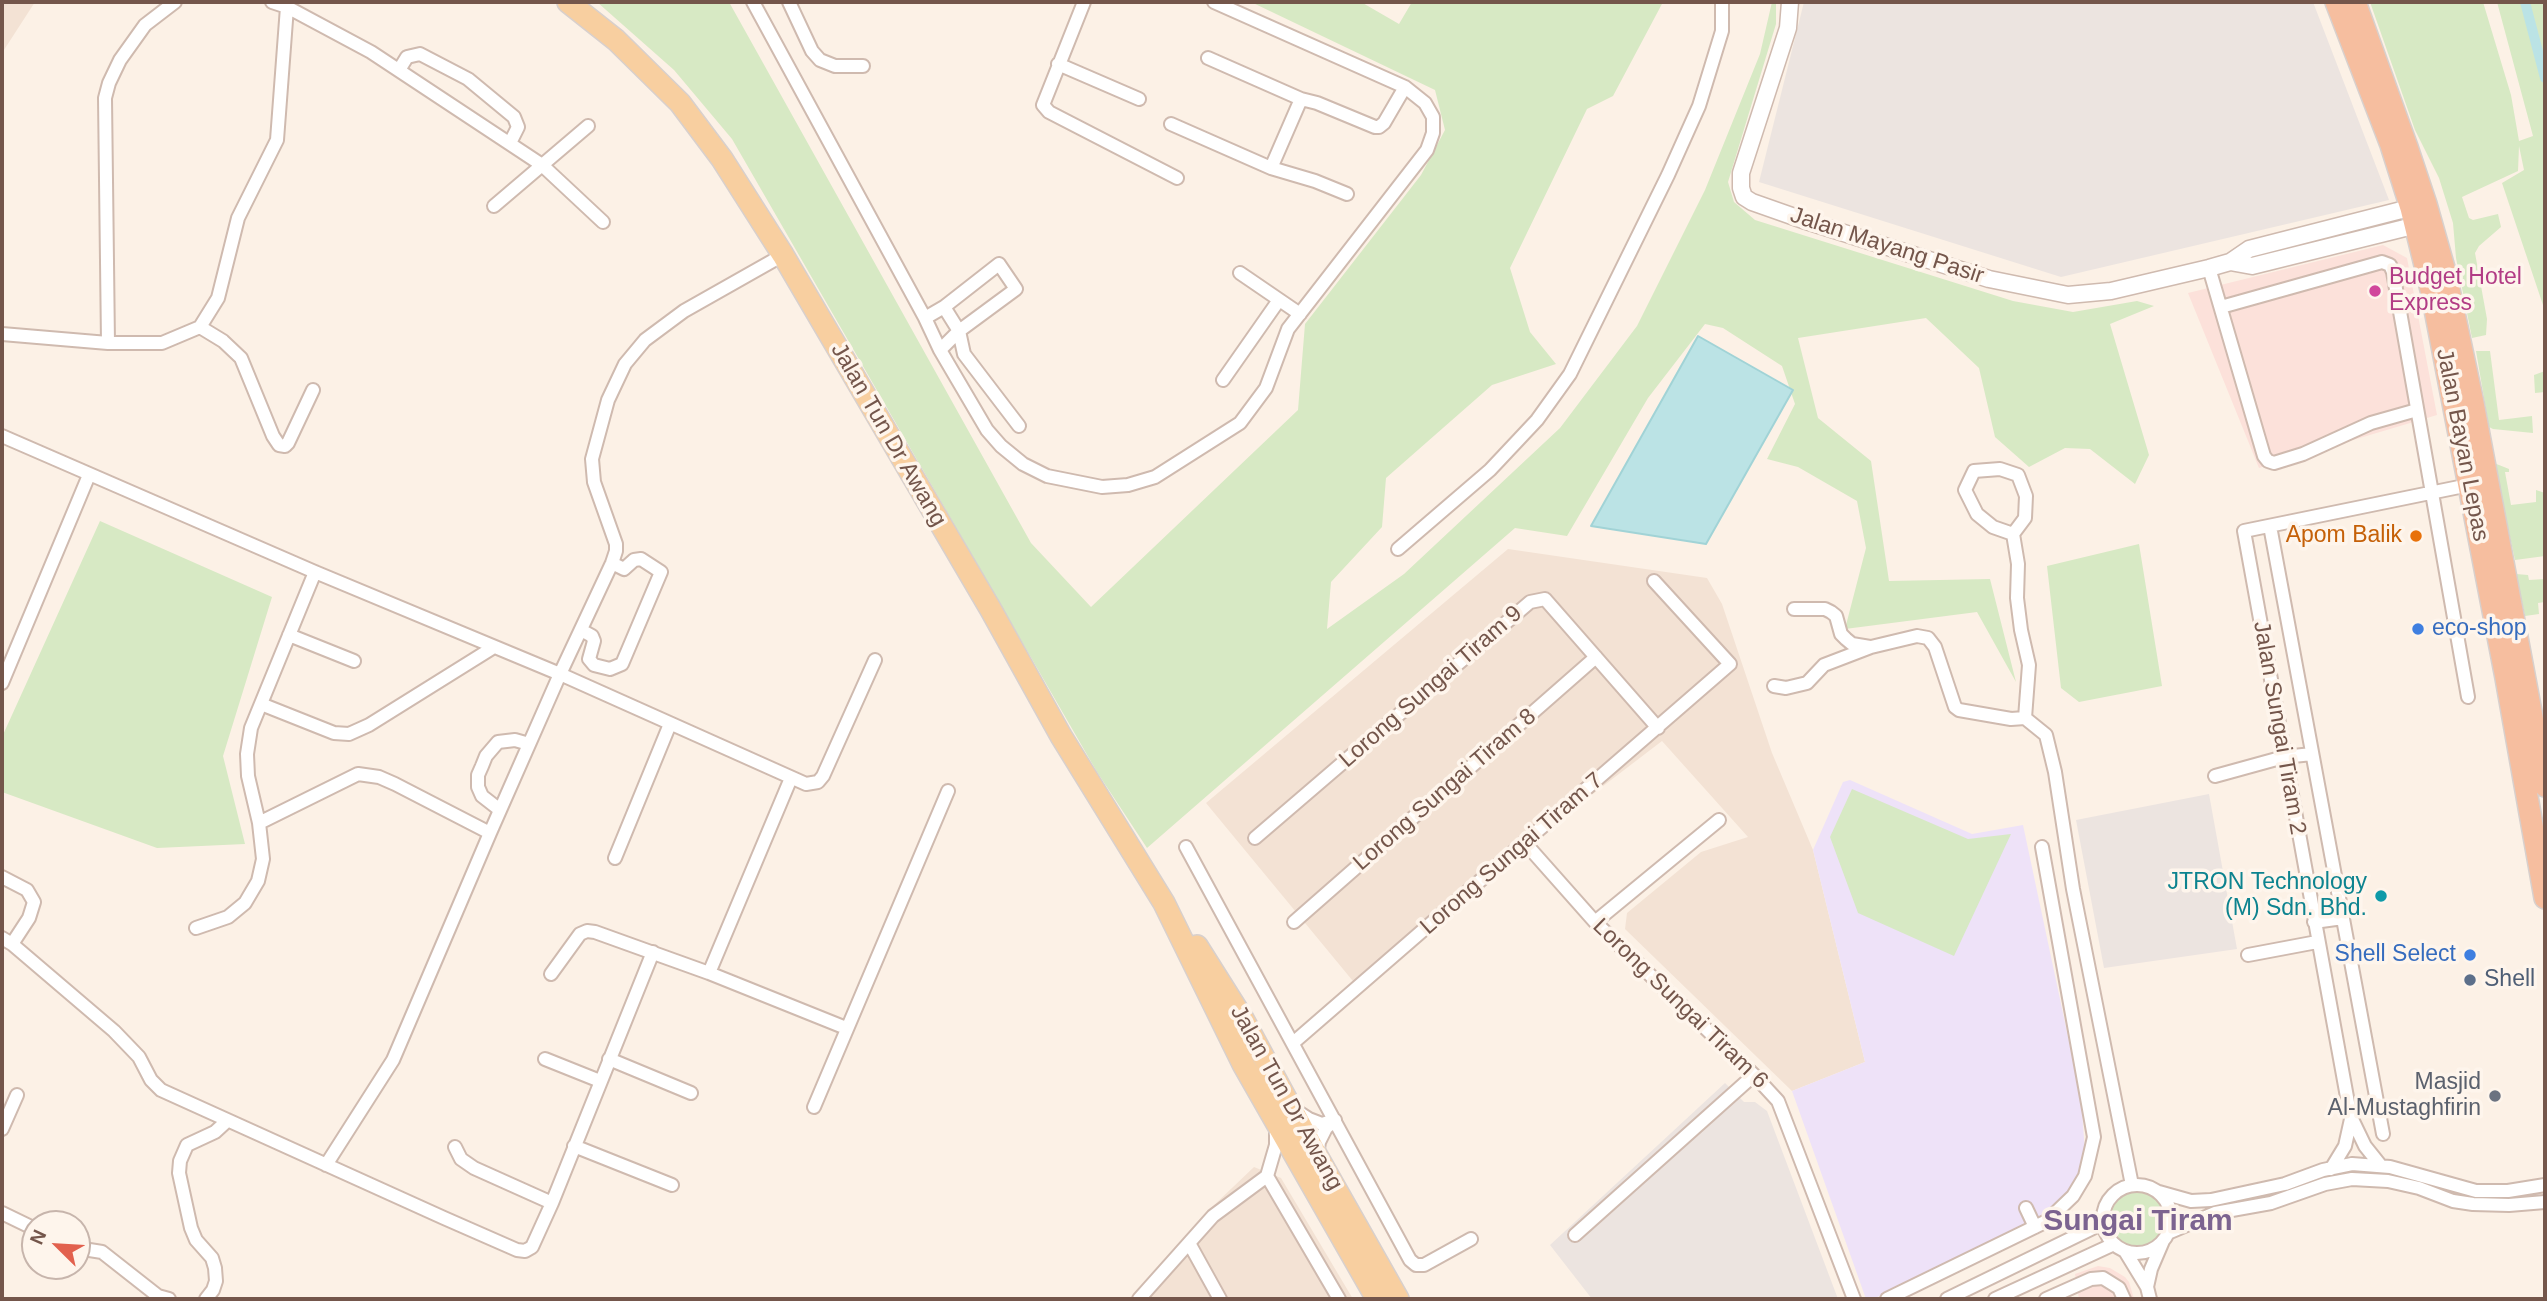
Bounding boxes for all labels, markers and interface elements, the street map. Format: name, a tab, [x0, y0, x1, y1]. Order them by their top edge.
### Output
street label: Jalan Mayang Pasir	[1787, 202, 1987, 290]
place label: Budget Hotel Express	[2389, 264, 2522, 318]
marker: Budget Hotel Express	[2367, 283, 2383, 299]
street label: Jalan Tun Dr Awang	[824, 338, 952, 532]
street label: Jalan Bayan Lepas	[2430, 346, 2494, 544]
place label: Apom Balik	[2286, 522, 2402, 550]
marker: Apom Balik	[2408, 528, 2424, 544]
street label: Lorong Sungai Tiram 9	[1334, 600, 1528, 774]
place label: eco-shop	[2432, 615, 2527, 643]
street label: Jalan Sungai Tiram 2	[2247, 619, 2311, 837]
marker: eco-shop	[2410, 621, 2426, 637]
street label: Lorong Sungai Tiram 8	[1348, 703, 1542, 877]
street label: Lorong Sungai Tiram 7	[1415, 767, 1609, 941]
place label: JTRON Technology (M) Sdn. Bhd.	[2168, 869, 2367, 923]
marker: JTRON Technology (M) Sdn. Bhd.	[2373, 888, 2389, 904]
street label: Lorong Sungai Tiram 6	[1587, 913, 1773, 1095]
place label: Shell Select	[2335, 941, 2456, 969]
marker: Shell Select	[2462, 947, 2478, 963]
place label: Shell	[2484, 966, 2535, 994]
marker: Shell	[2462, 972, 2478, 988]
street label: Jalan Tun Dr Awang	[1224, 1001, 1348, 1195]
place label: Masjid Al-Mustaghfirin	[2328, 1069, 2481, 1123]
marker: Masjid Al-Mustaghfirin	[2487, 1088, 2503, 1104]
district label: Sungai Tiram	[2043, 1204, 2233, 1240]
north arrow	[21, 1210, 91, 1280]
text: N	[26, 1227, 51, 1248]

